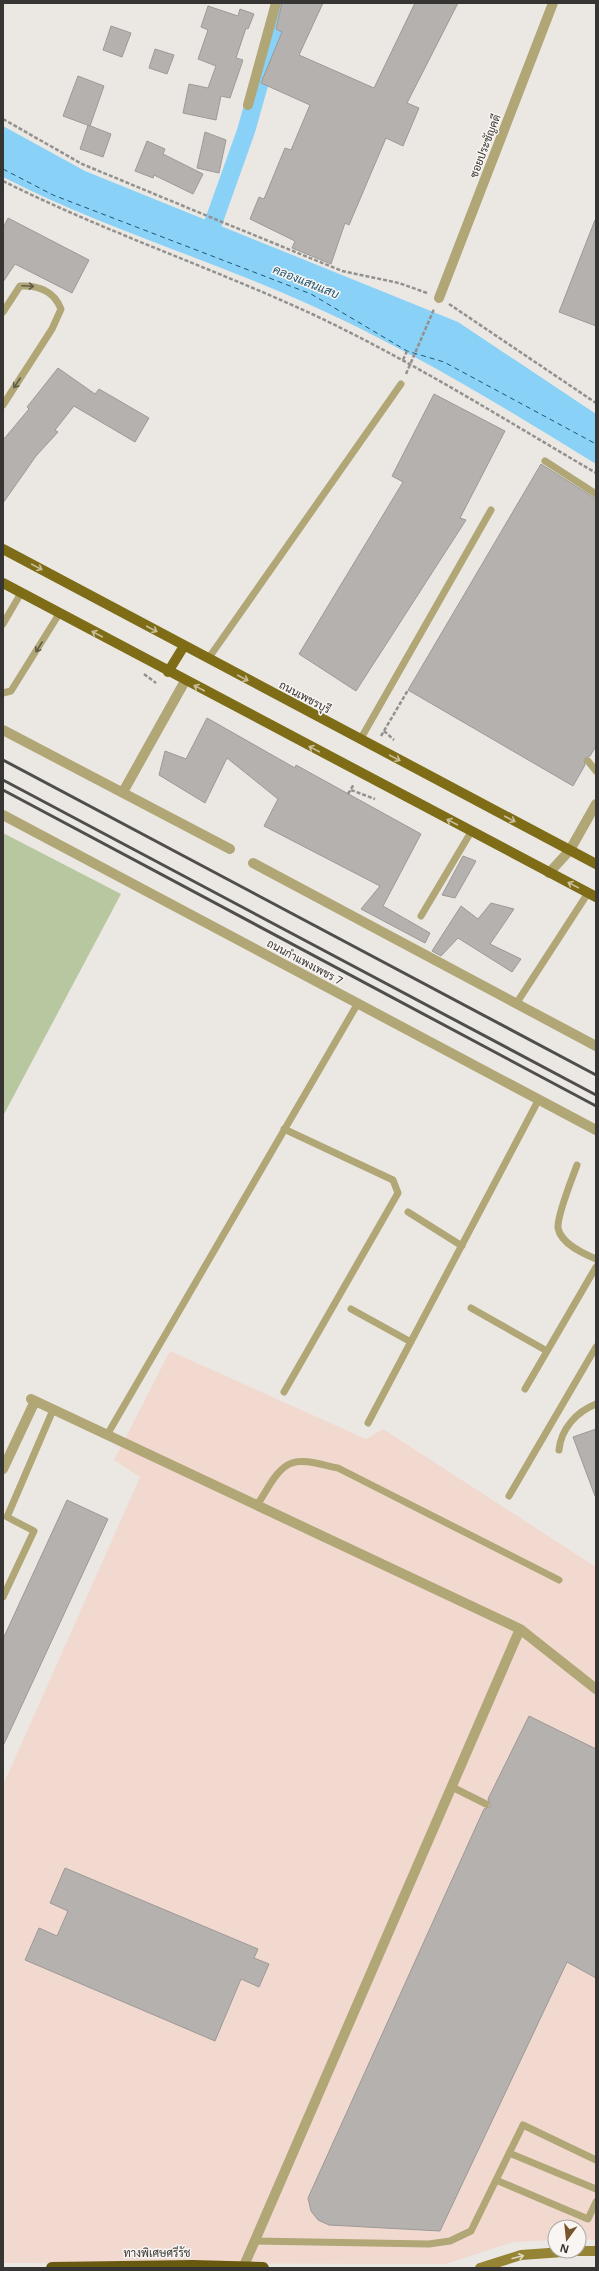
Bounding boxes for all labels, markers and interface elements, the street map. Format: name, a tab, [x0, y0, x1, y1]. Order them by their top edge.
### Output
street label: ซอยประชัญคดี	[466, 112, 504, 180]
water label: คลองแสนแสบ	[271, 261, 342, 303]
one-way arrow	[21, 283, 34, 290]
one-way arrow	[12, 377, 20, 389]
one-way arrow	[31, 564, 43, 572]
one-way arrow	[146, 626, 158, 633]
one-way arrow	[91, 629, 103, 637]
one-way arrow	[35, 641, 43, 652]
one-way arrow	[237, 674, 249, 682]
street label: ถนนเพชรบุรี	[276, 677, 334, 718]
one-way arrow	[193, 684, 205, 691]
one-way arrow	[308, 745, 320, 752]
one-way arrow	[389, 755, 401, 763]
one-way arrow	[504, 816, 516, 823]
one-way arrow	[447, 818, 459, 825]
one-way arrow	[567, 881, 579, 888]
street label: ถนนกำแพงเพชร 7	[265, 935, 346, 988]
north arrow	[547, 2219, 587, 2259]
text: N	[558, 2241, 571, 2258]
street label: ทางพิเศษศรีรัช	[124, 2245, 191, 2260]
one-way arrow	[511, 2253, 524, 2260]

